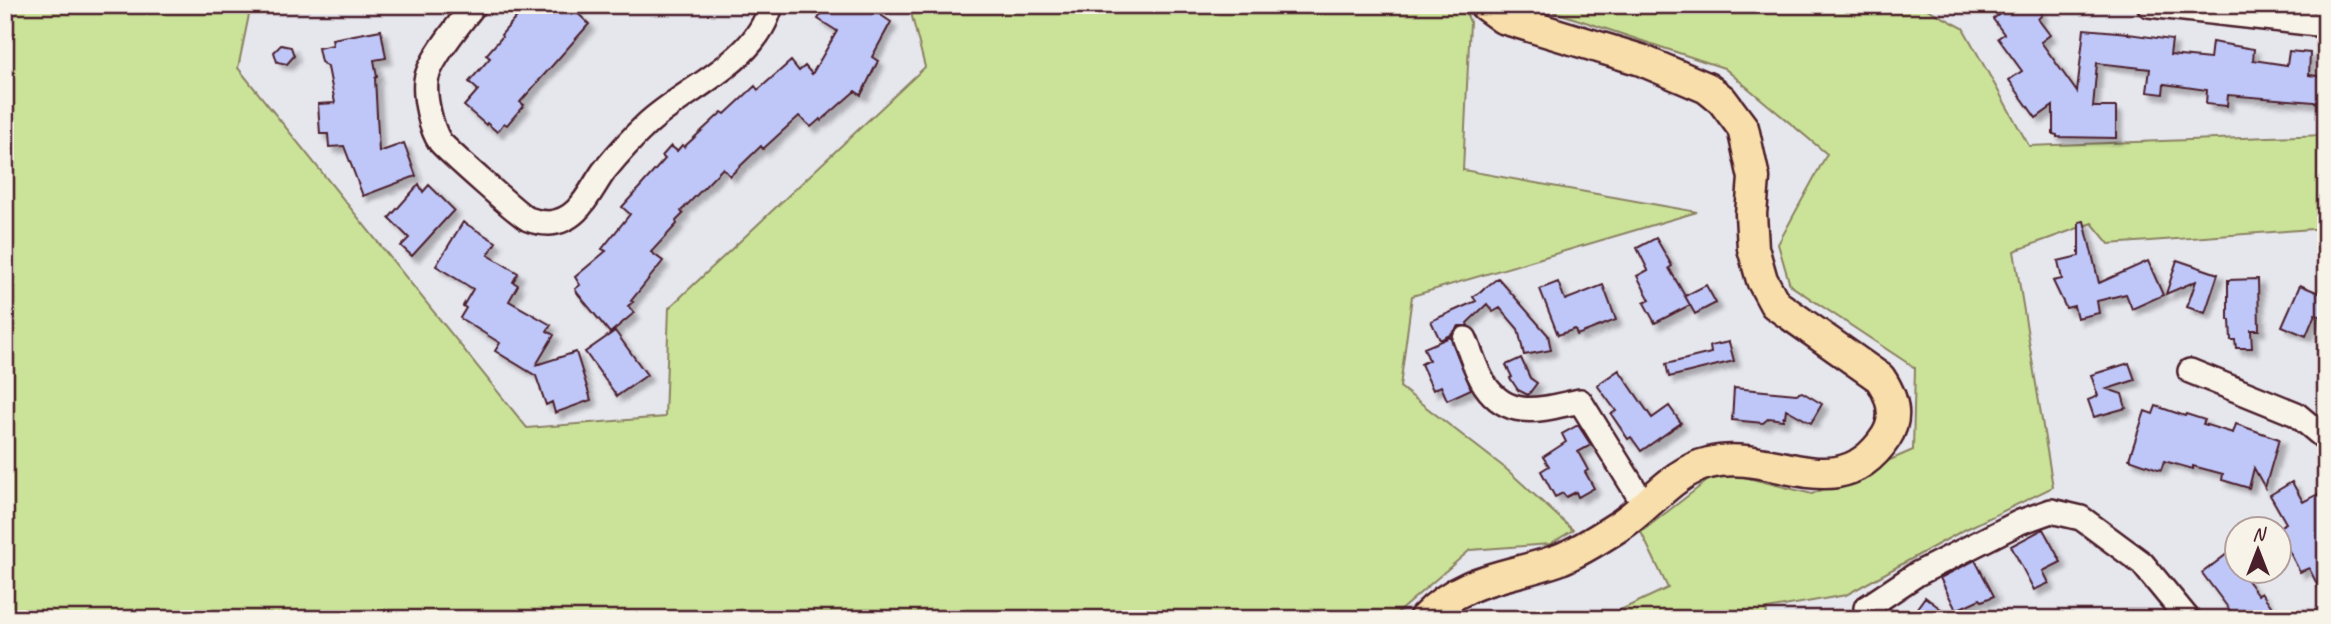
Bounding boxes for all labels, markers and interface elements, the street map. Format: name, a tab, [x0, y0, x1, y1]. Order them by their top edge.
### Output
north arrow	[2222, 516, 2292, 586]
text: N	[2252, 522, 2267, 546]

